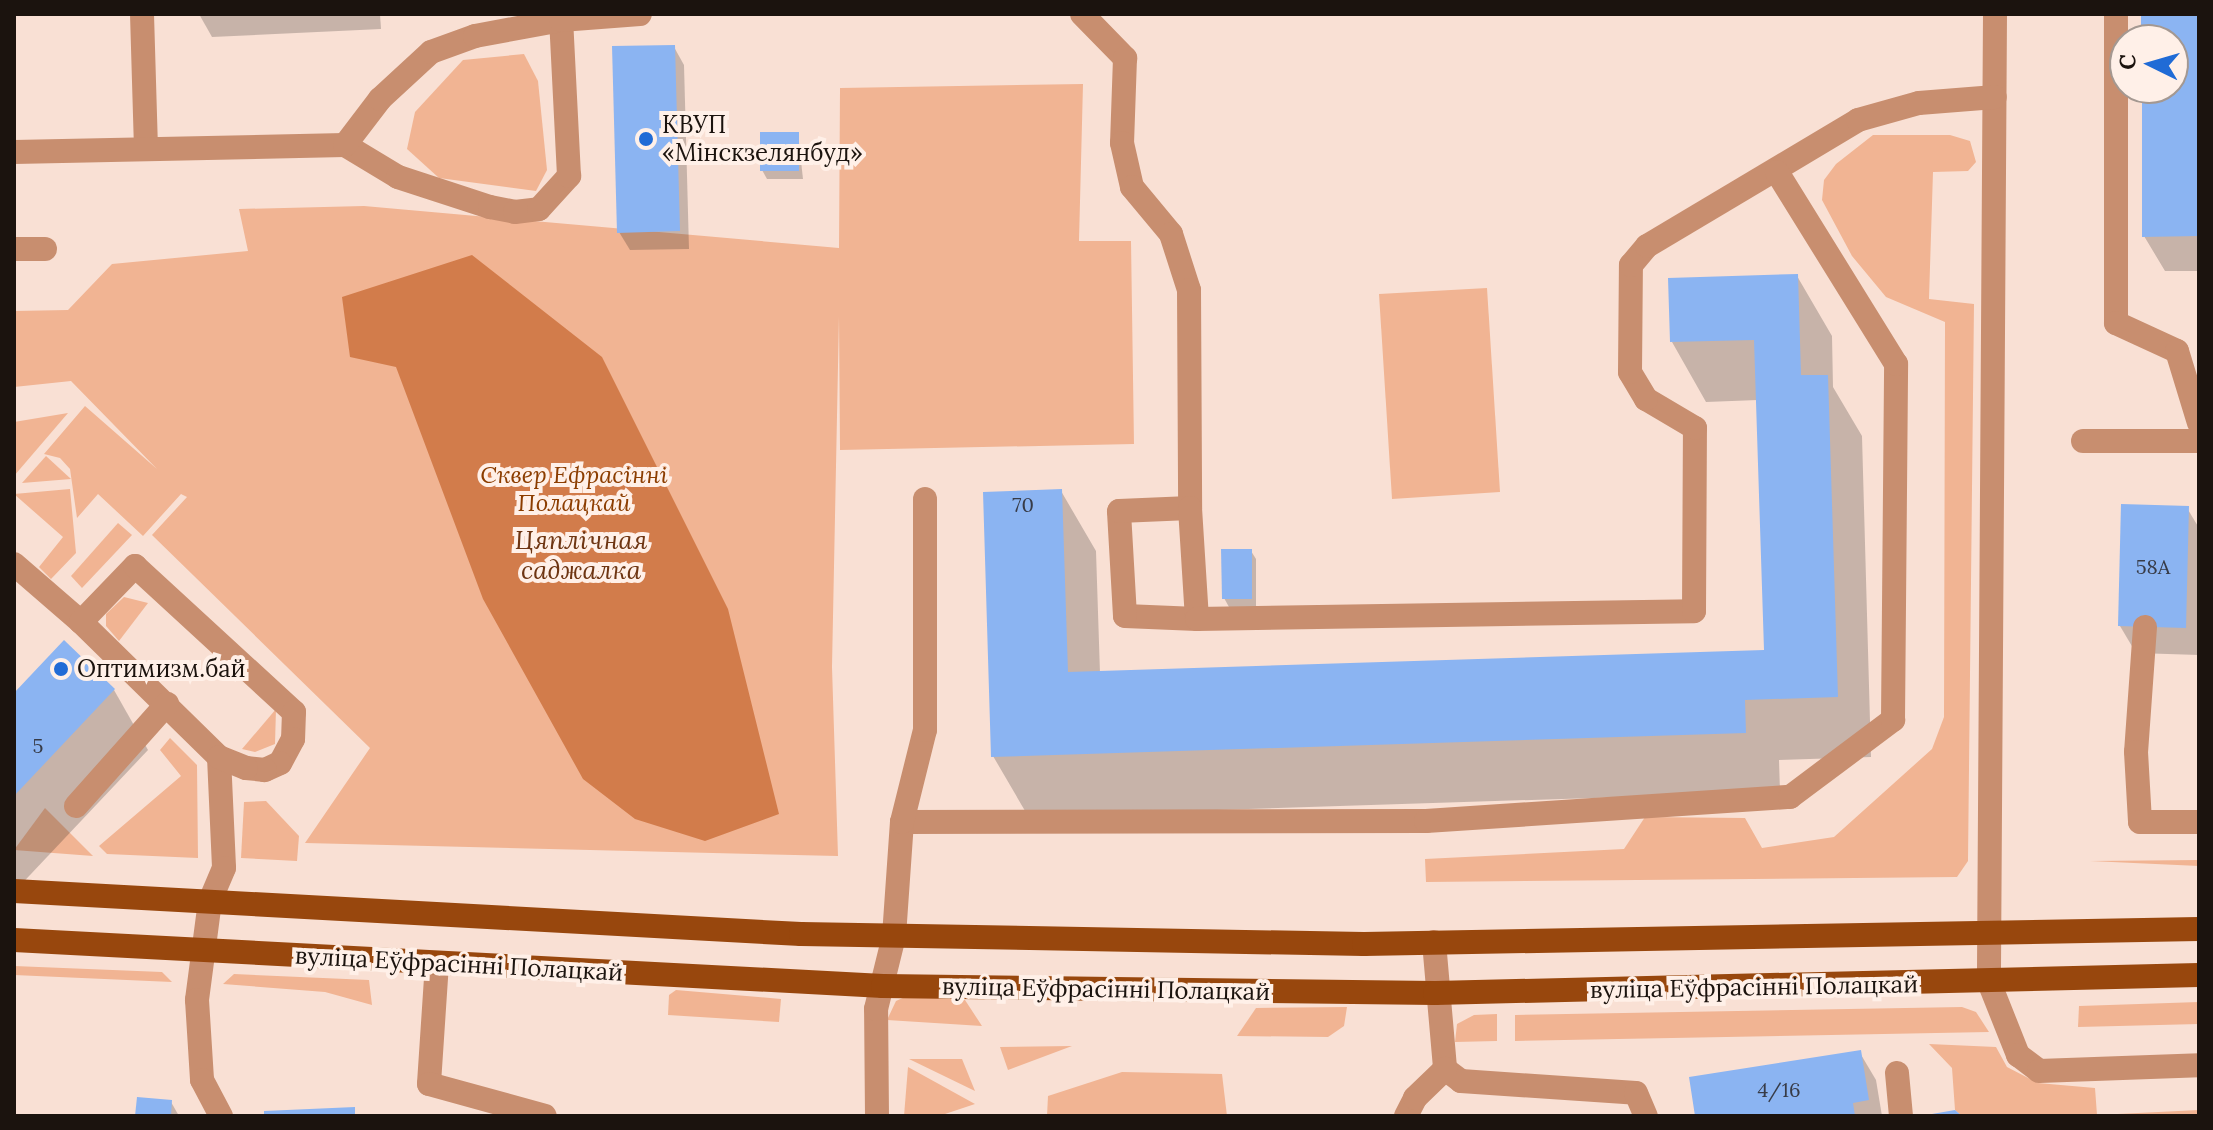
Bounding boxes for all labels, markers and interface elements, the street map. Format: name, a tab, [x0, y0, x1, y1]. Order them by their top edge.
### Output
north arrow	[2109, 24, 2189, 104]
text: С	[2112, 53, 2142, 71]
place label: КВУП «Мінскзелянбуд»	[662, 111, 863, 167]
marker: КВУП «Мінскзелянбуд»	[637, 130, 655, 148]
park label: Сквер Ефрасінні Полацкай	[480, 461, 668, 517]
house number: 70	[1012, 492, 1034, 516]
water label: Цяплічная саджалка	[515, 524, 647, 586]
house number: 58А	[2136, 554, 2170, 578]
place label: Оптимизм.бай	[77, 655, 246, 683]
marker: Оптимизм.бай	[52, 660, 70, 678]
house number: 5	[33, 733, 43, 757]
street label: вуліца Еўфрасінні Полацкай	[294, 941, 624, 987]
street label: вуліца Еўфрасінні Полацкай	[1590, 970, 1918, 1004]
street label: вуліца Еўфрасінні Полацкай	[942, 972, 1270, 1006]
house number: 4/16	[1758, 1077, 1800, 1101]

